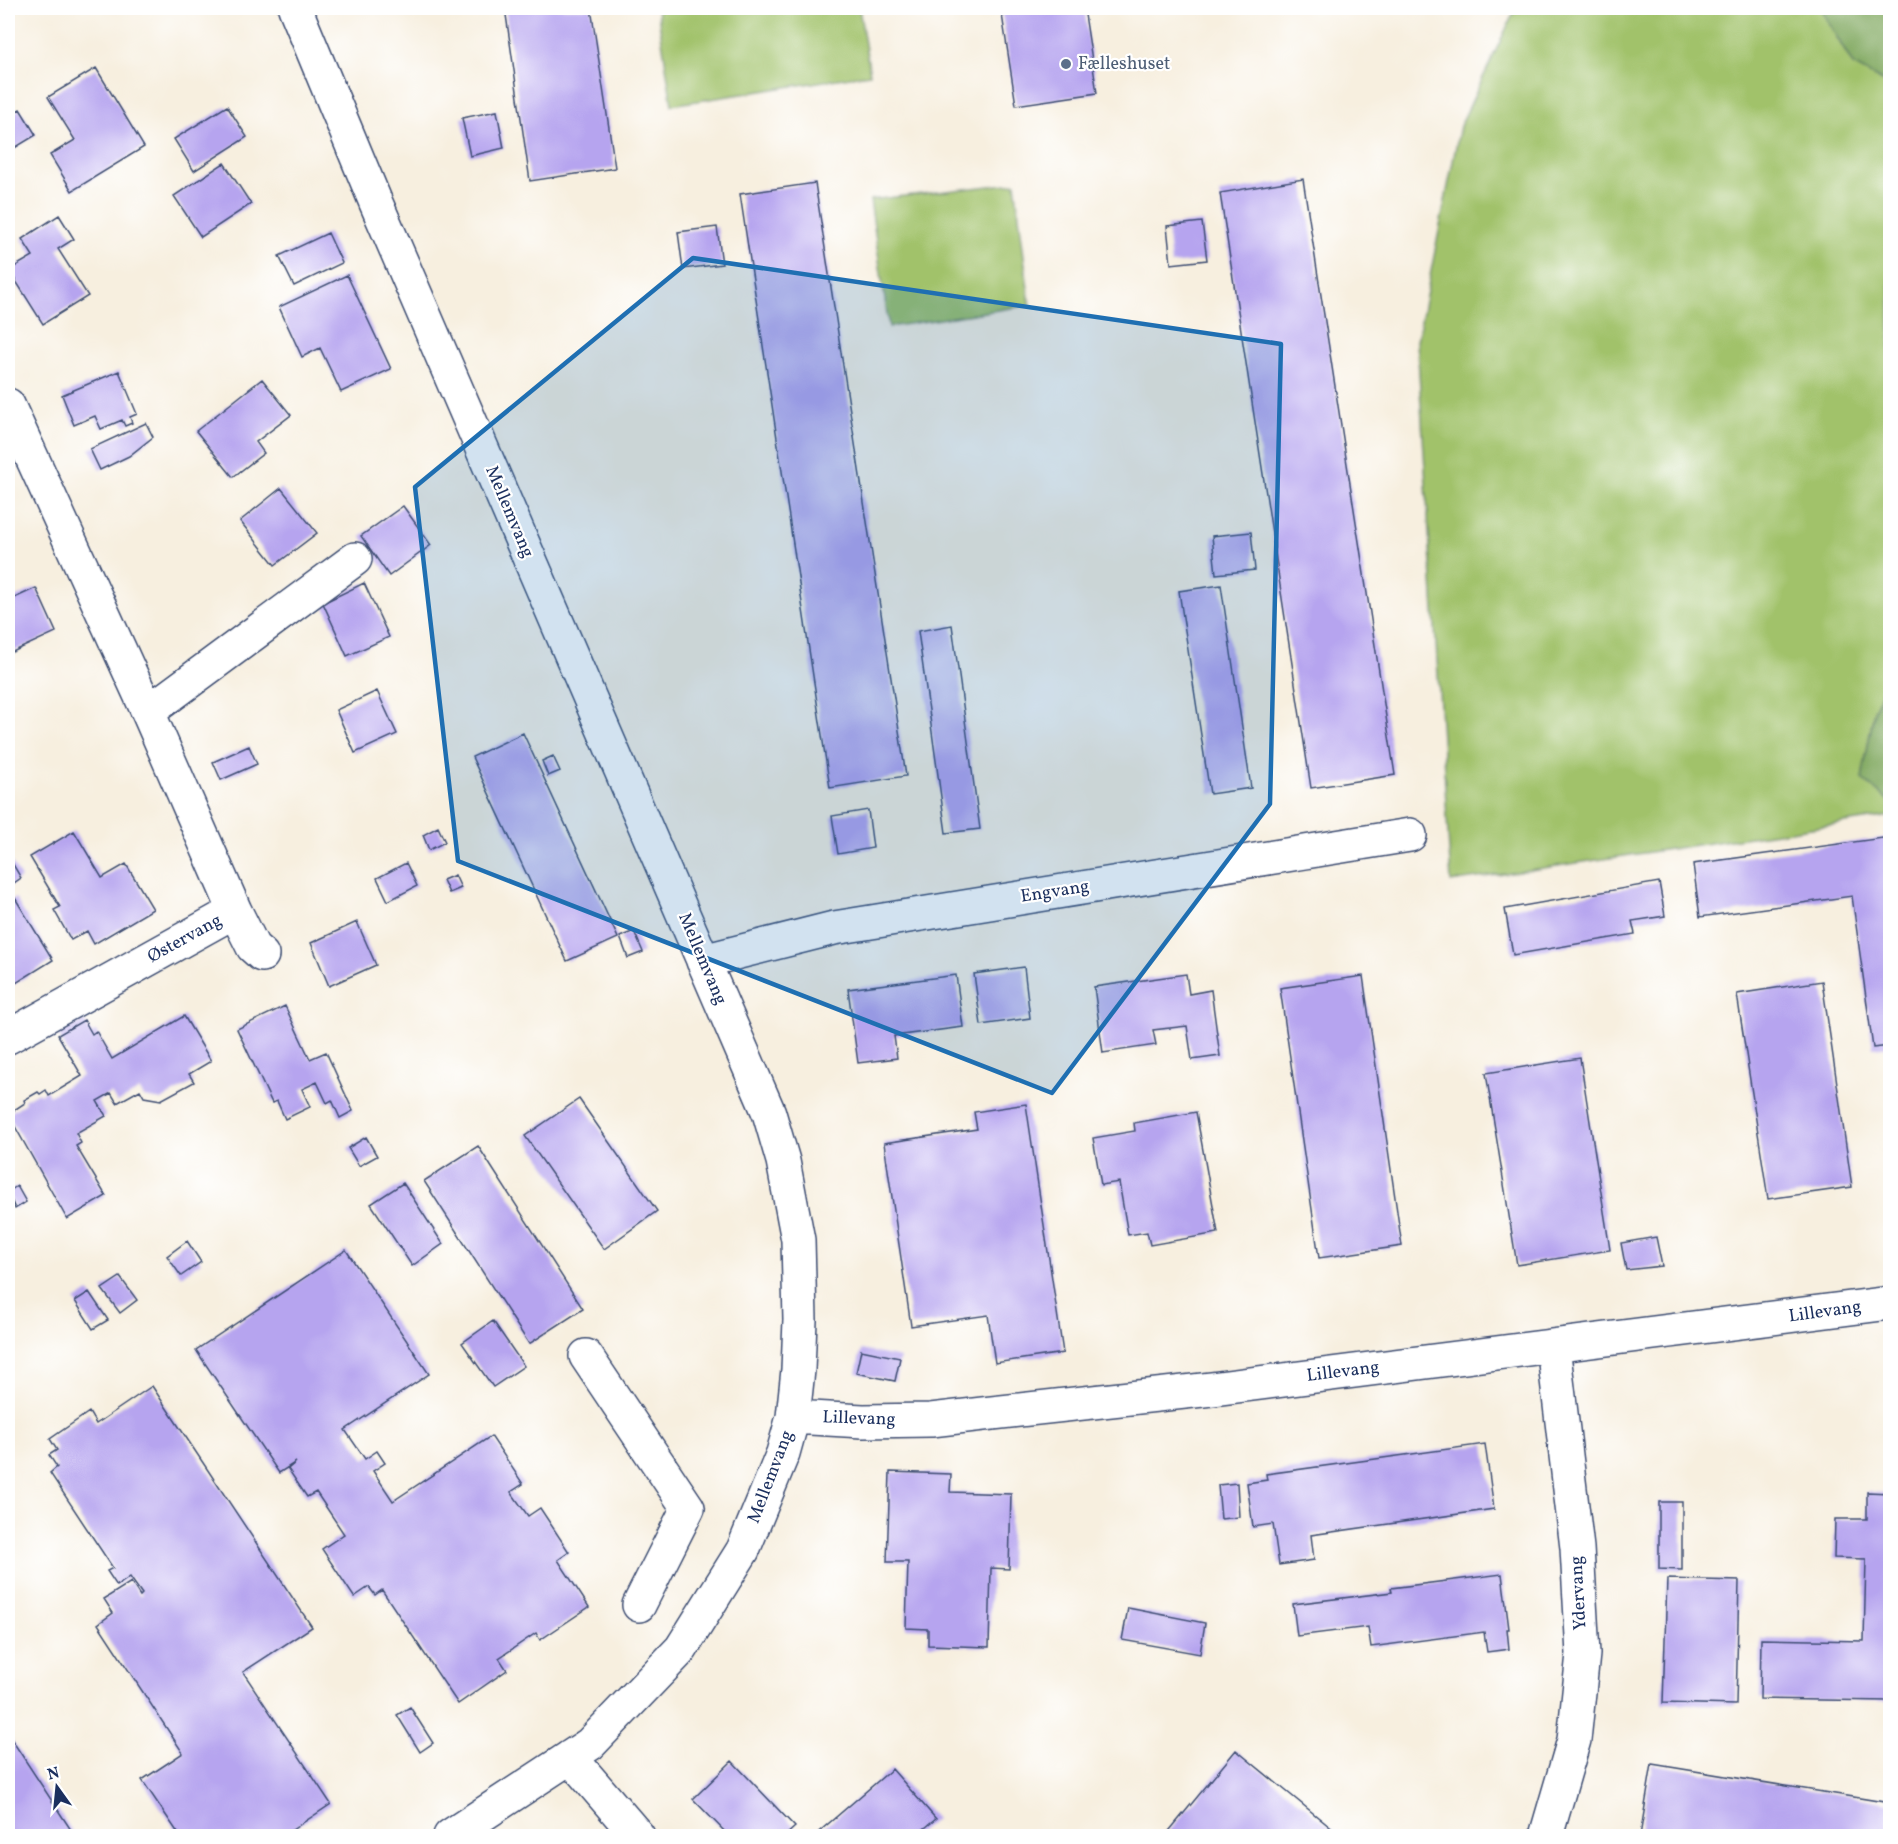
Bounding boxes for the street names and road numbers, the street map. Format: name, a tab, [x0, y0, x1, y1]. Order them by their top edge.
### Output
street label: Mellemvang	[478, 462, 540, 562]
street label: Engvang	[1019, 874, 1091, 910]
street label: Østervang	[143, 908, 227, 970]
street label: Mellemvang	[671, 909, 733, 1009]
street label: Lillevang	[1787, 1295, 1863, 1329]
street label: Lillevang	[1305, 1355, 1381, 1389]
street label: Lillevang	[822, 1405, 896, 1433]
street label: Mellemvang	[742, 1427, 800, 1527]
street label: Ydervang	[1565, 1555, 1593, 1631]

